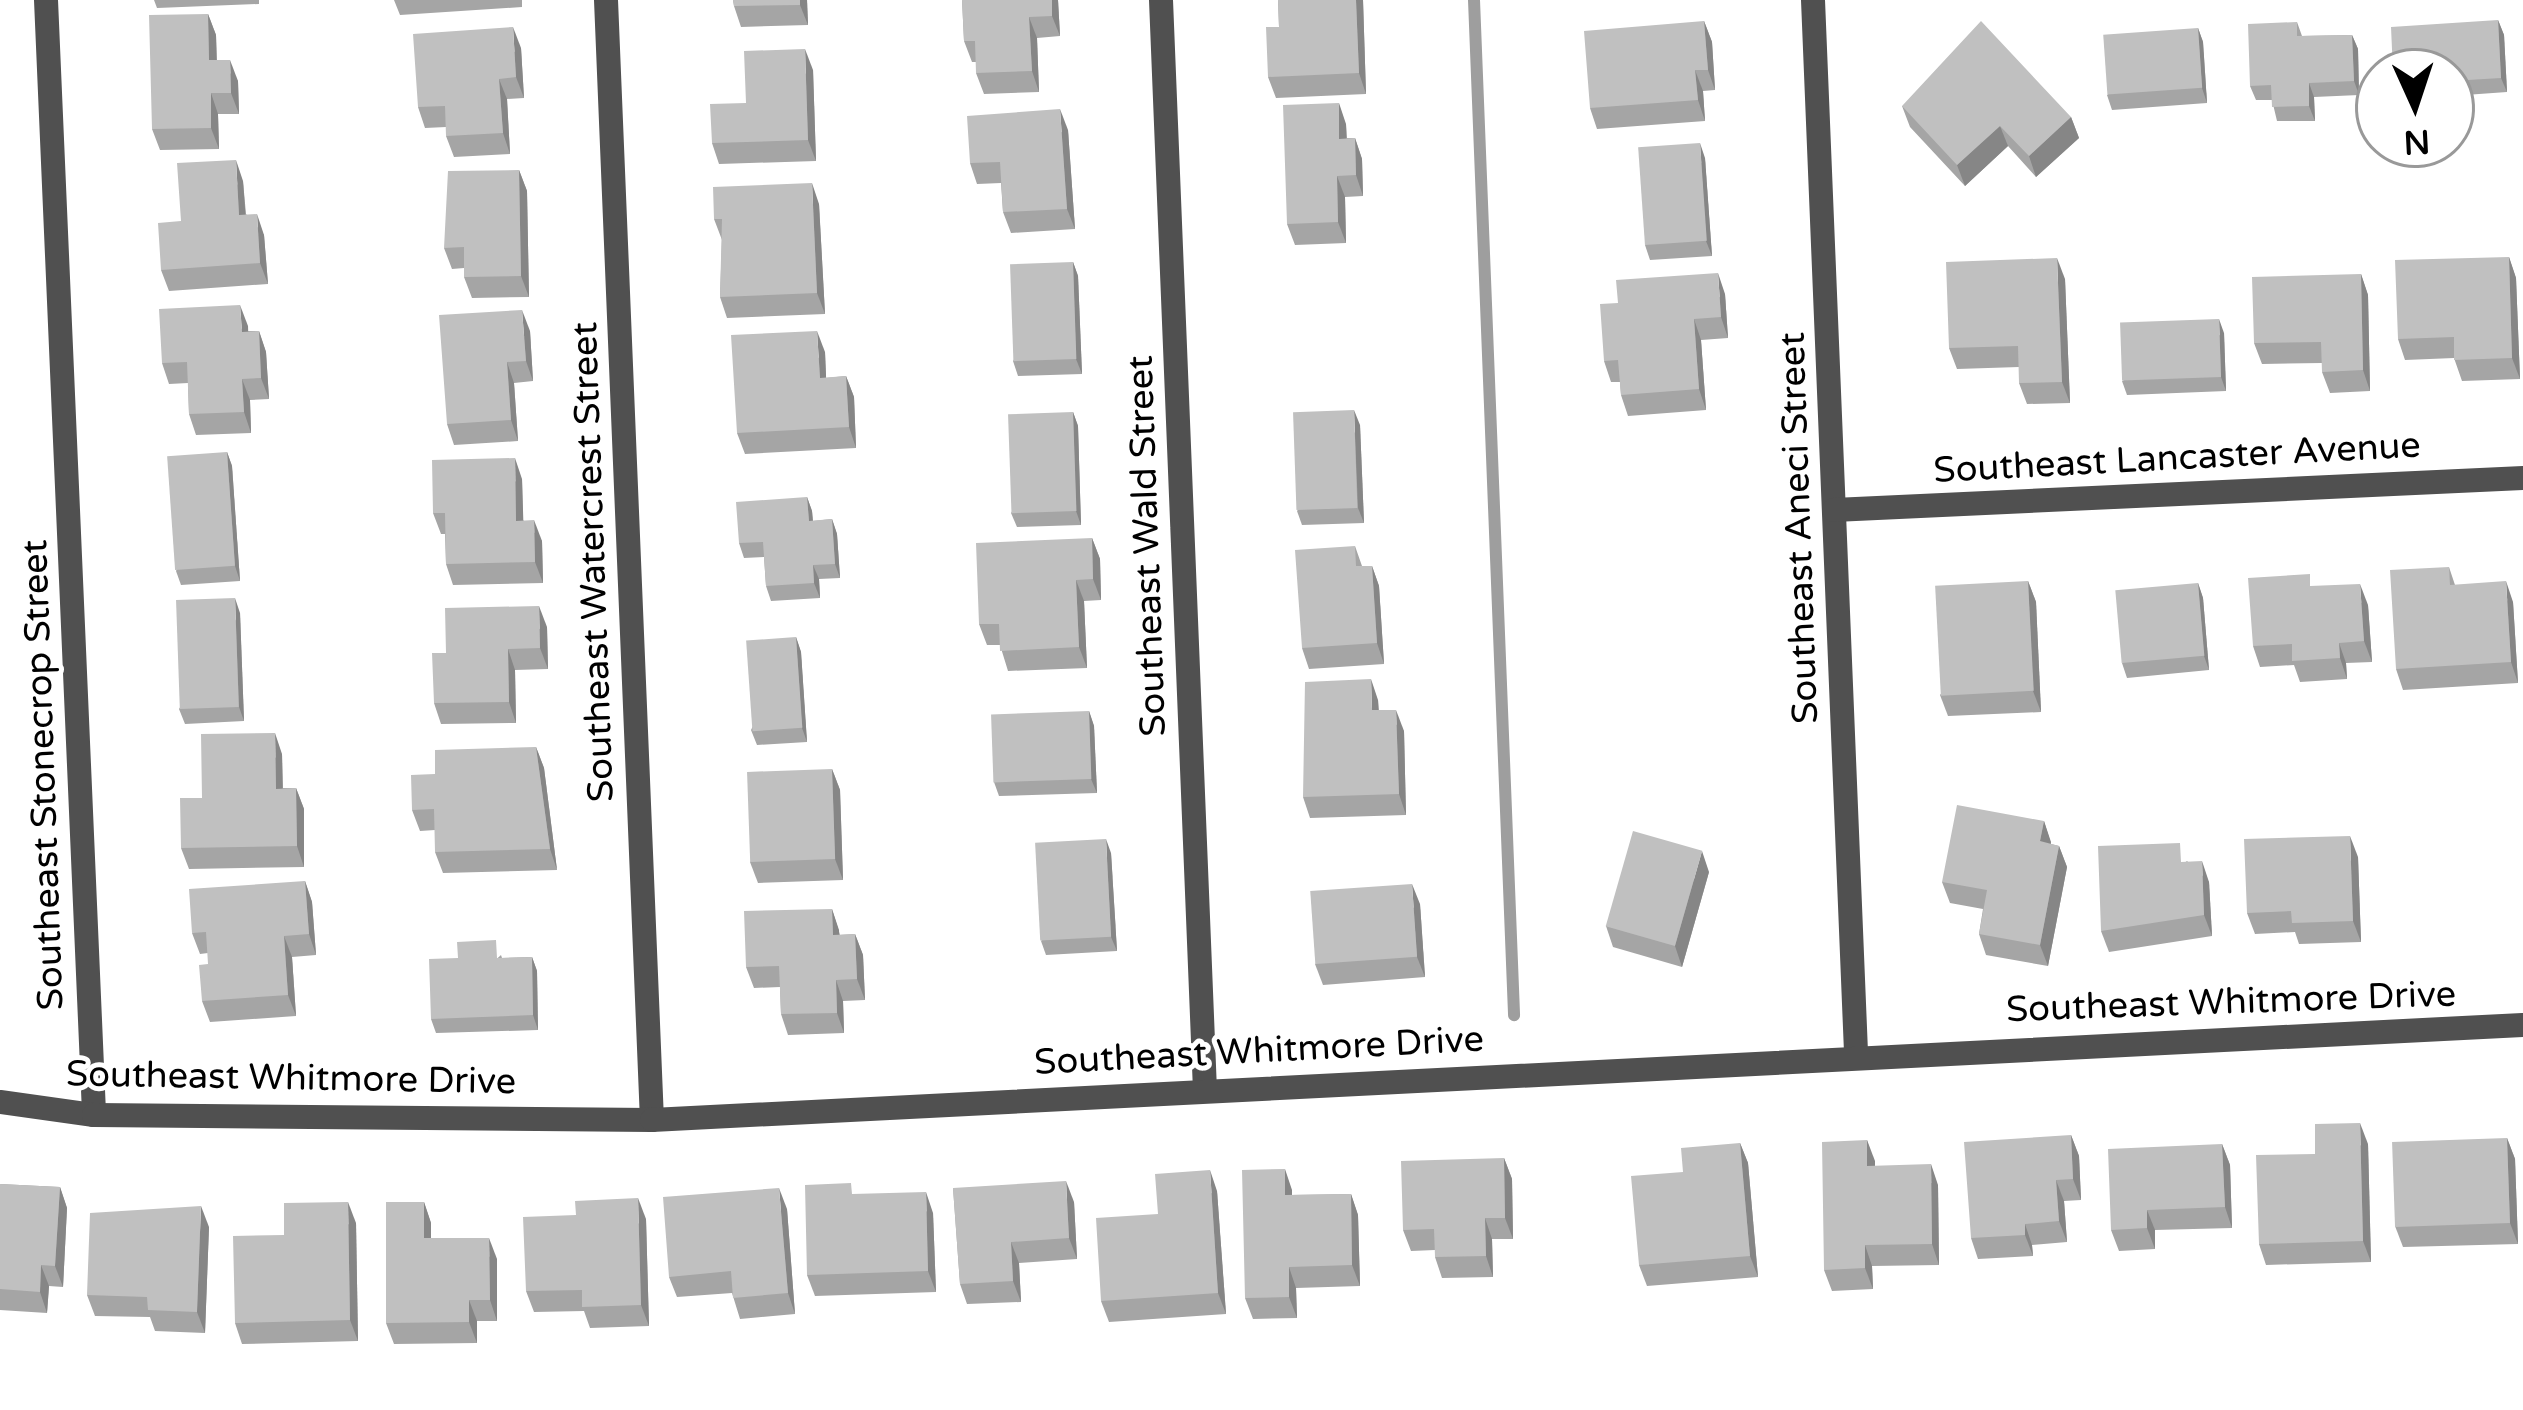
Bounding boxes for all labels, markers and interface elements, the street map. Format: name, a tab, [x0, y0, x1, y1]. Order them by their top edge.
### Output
north arrow	[2355, 48, 2475, 168]
text: N	[2403, 121, 2431, 162]
street label: Southeast Watercrest Street	[563, 321, 623, 803]
street label: Southeast Aneci Street	[1771, 331, 1827, 725]
street label: Southeast Wald Street	[1119, 355, 1175, 737]
street label: Southeast Lancaster Avenue	[1932, 424, 2422, 492]
street label: Southeast Stonecrop Street	[13, 539, 73, 1011]
street label: Southeast Whitmore Drive	[2005, 973, 2457, 1031]
street label: Southeast Whitmore Drive	[1033, 1018, 1485, 1084]
street label: Southeast Whitmore Drive	[66, 1052, 516, 1104]

